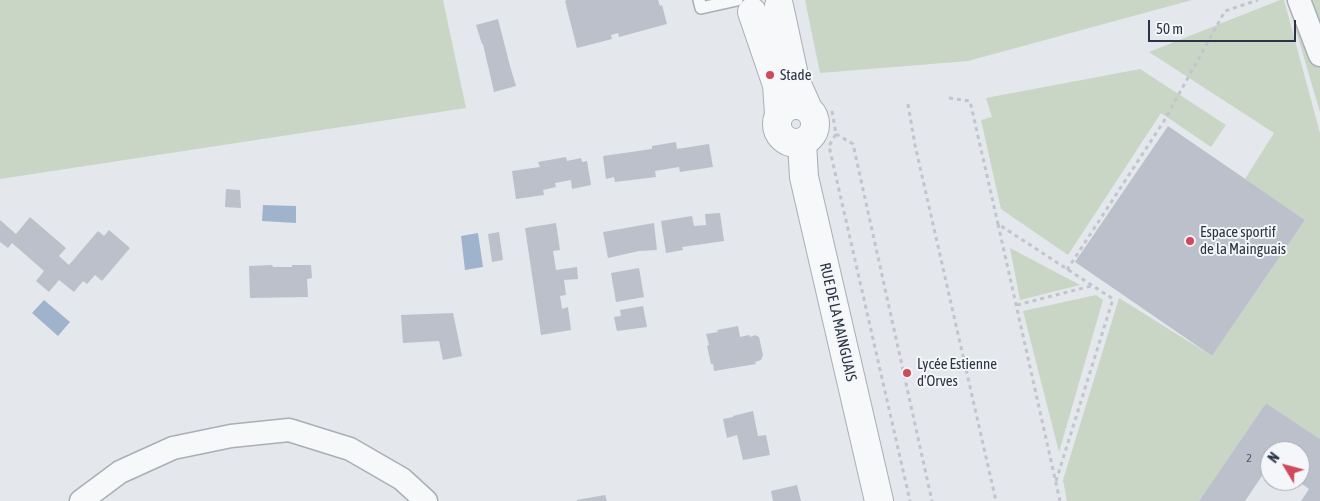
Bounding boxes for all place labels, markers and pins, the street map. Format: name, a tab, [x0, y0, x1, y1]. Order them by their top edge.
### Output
place label: Stade	[780, 66, 812, 84]
marker: Stade	[764, 69, 776, 81]
place label: Espace sportif de la Mainguais	[1200, 223, 1286, 258]
marker: Espace sportif de la Mainguais	[1184, 235, 1196, 247]
place label: Lycée Estienne d'Orves	[917, 355, 997, 390]
marker: Lycée Estienne d'Orves	[901, 367, 913, 379]

